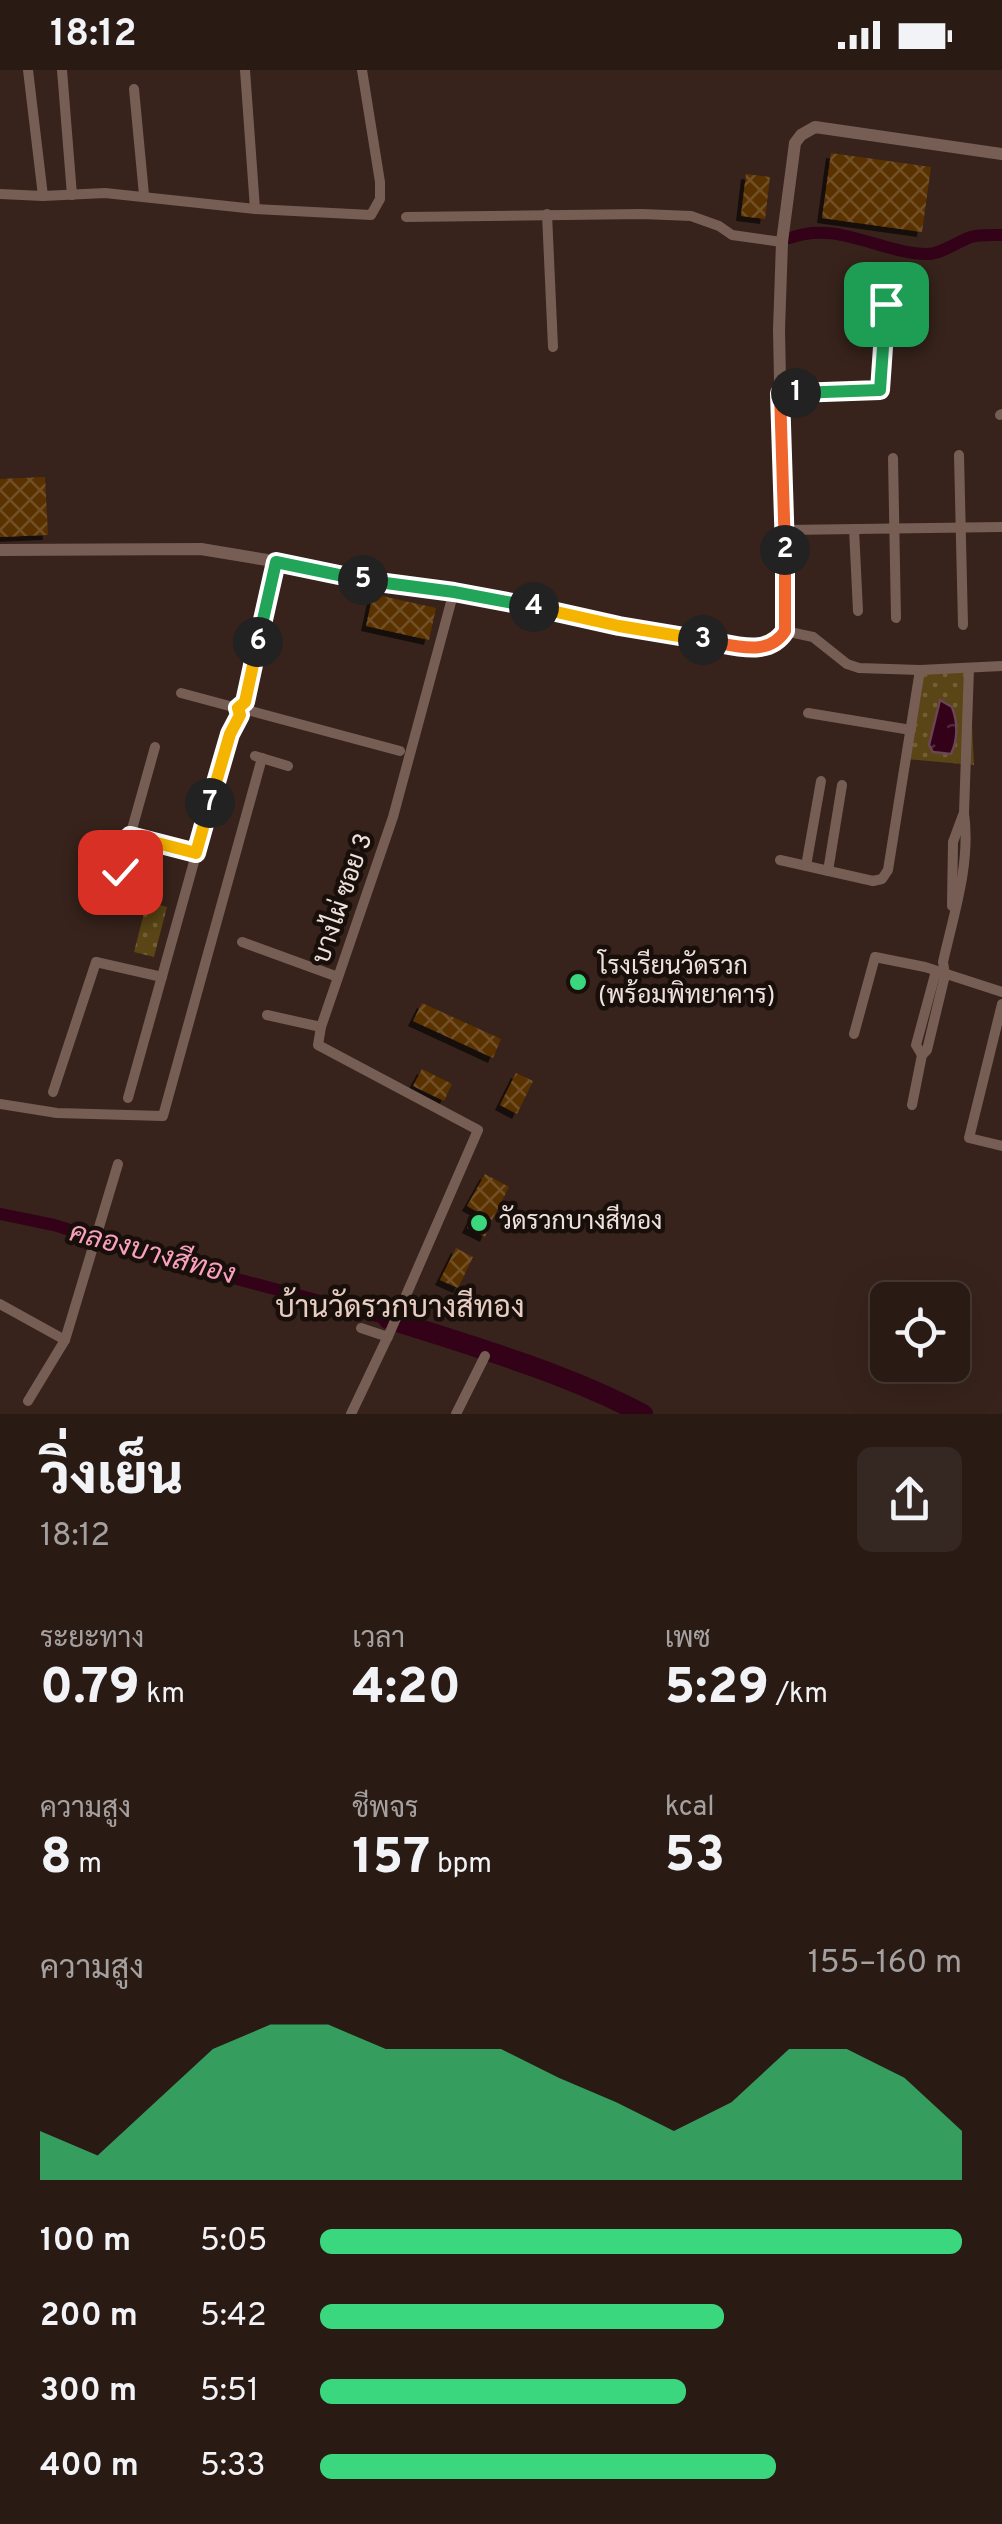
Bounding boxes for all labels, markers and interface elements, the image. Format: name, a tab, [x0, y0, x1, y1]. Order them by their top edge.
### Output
text: 18:12	[50, 11, 137, 60]
pin	[844, 262, 929, 347]
icon: arrive	[859, 277, 914, 332]
pin: 1	[771, 368, 821, 418]
text: 1	[790, 375, 802, 411]
pin: 2	[760, 525, 810, 575]
text: 2	[776, 532, 794, 568]
pin: 5	[338, 555, 388, 605]
text: 5	[354, 562, 372, 598]
pin: 4	[509, 582, 559, 632]
text: 4	[525, 589, 543, 625]
pin: 3	[678, 615, 728, 665]
pin: 6	[233, 617, 283, 667]
text: 3	[695, 622, 711, 658]
text: 6	[249, 624, 267, 660]
pin: 7	[185, 778, 235, 828]
text: 7	[202, 785, 218, 821]
street label: บางไผ่ ซอย 3	[304, 828, 381, 969]
pin	[78, 830, 163, 915]
icon: check	[93, 845, 148, 900]
place label: โรงเรียนวัดรวก (พร้อมพิทยาคาร)	[596, 949, 775, 1013]
marker: โรงเรียนวัดรวก (พร้อมพิทยาคาร)	[567, 971, 589, 993]
place label: วัดรวกบางสีทอง	[499, 1204, 662, 1239]
marker: วัดรวกบางสีทอง	[468, 1212, 490, 1234]
water label: คลองบางสีทอง	[65, 1213, 240, 1294]
map controls	[870, 1282, 970, 1382]
button: locate	[870, 1282, 970, 1382]
district label: บ้านวัดรวกบางสีทอง	[275, 1286, 525, 1328]
text: วิ่งเย็น	[40, 1444, 184, 1514]
button: share	[857, 1447, 962, 1552]
text: 18:12	[40, 1517, 110, 1557]
text: ระยะทาง	[40, 1622, 144, 1658]
text: เวลา	[352, 1622, 405, 1658]
text: เพซ	[665, 1622, 711, 1658]
text: 0.79	[40, 1658, 140, 1721]
text: 4:20	[352, 1658, 461, 1721]
text: 5:29	[665, 1658, 769, 1721]
text: km	[140, 1677, 185, 1713]
text: /km	[769, 1677, 828, 1713]
text: kcal	[665, 1790, 714, 1826]
text: ความสูง	[40, 1792, 131, 1828]
text: ชีพจร	[352, 1792, 419, 1828]
text: 53	[665, 1826, 725, 1889]
text: 8	[40, 1828, 72, 1891]
text: 157	[352, 1828, 430, 1891]
text: m	[72, 1847, 102, 1883]
text: bpm	[430, 1847, 492, 1883]
text: 155–160 m	[808, 1944, 962, 1984]
text: ความสูง	[40, 1950, 144, 1990]
text: 100 m	[40, 2222, 131, 2262]
text: 5:05	[200, 2222, 268, 2262]
text: 200 m	[40, 2297, 138, 2337]
text: 5:42	[200, 2297, 267, 2337]
text: 300 m	[40, 2372, 137, 2412]
text: 5:51	[200, 2372, 259, 2412]
text: 400 m	[40, 2447, 139, 2487]
text: 5:33	[200, 2447, 266, 2487]

